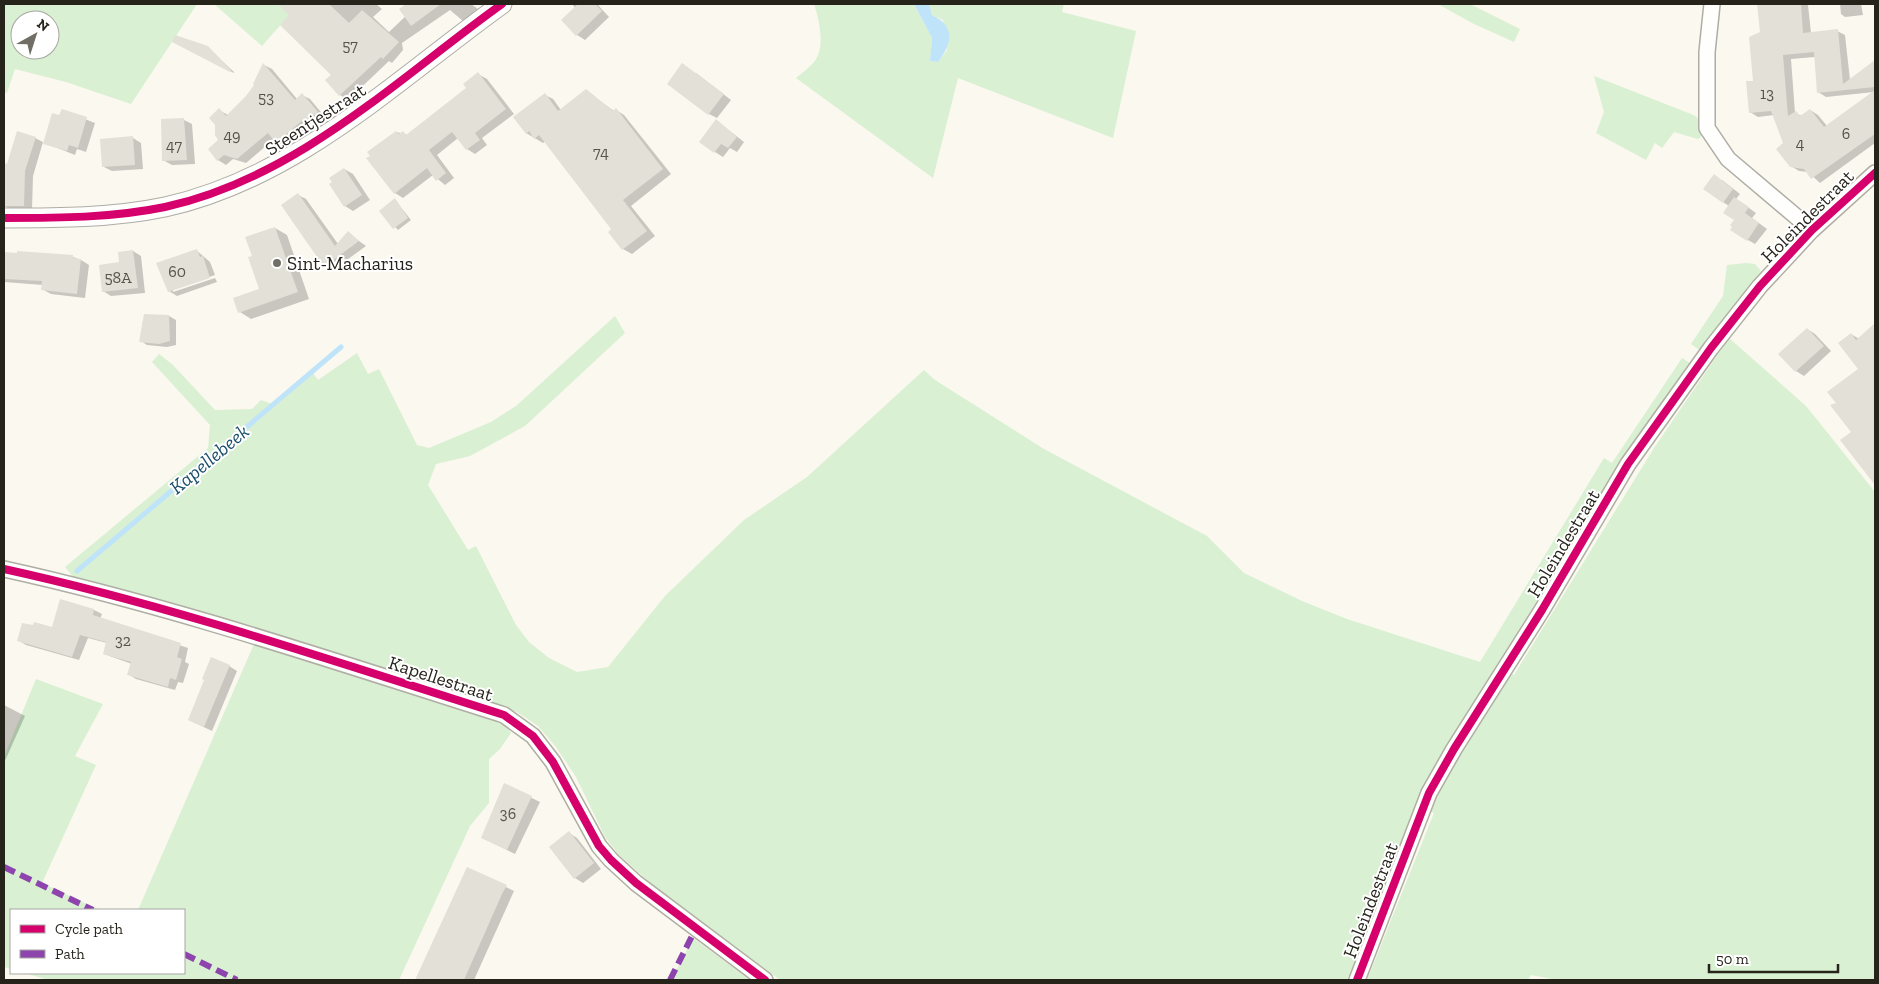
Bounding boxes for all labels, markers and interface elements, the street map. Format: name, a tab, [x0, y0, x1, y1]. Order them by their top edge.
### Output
north arrow	[10, 10, 60, 60]
text: N	[33, 15, 53, 35]
house number: 57	[342, 36, 358, 55]
street label: Steentjestraat	[261, 78, 370, 161]
house number: 13	[1760, 84, 1774, 103]
house number: 53	[258, 88, 274, 107]
house number: 6	[1842, 124, 1850, 143]
house number: 49	[223, 126, 241, 145]
house number: 4	[1796, 134, 1805, 153]
house number: 47	[166, 136, 182, 155]
house number: 74	[593, 143, 609, 162]
street label: Holeindestraat	[1756, 165, 1859, 268]
place label: Sint-Macharius	[287, 252, 413, 275]
marker: Sint-Macharius	[271, 257, 283, 269]
house number: 60	[168, 262, 186, 281]
house number: 58A	[104, 268, 132, 287]
water label: Kapellebeek	[164, 419, 254, 499]
street label: Holeindestraat	[1522, 485, 1605, 601]
house number: 32	[115, 631, 131, 650]
street label: Kapellestraat	[386, 651, 496, 706]
house number: 36	[500, 804, 516, 823]
street label: Holeindestraat	[1338, 839, 1403, 961]
legend	[10, 909, 185, 974]
text: Cycle path	[55, 920, 124, 938]
scale bar	[1709, 942, 1838, 974]
text: Path	[55, 945, 85, 963]
text: 50 m	[1716, 950, 1749, 968]

